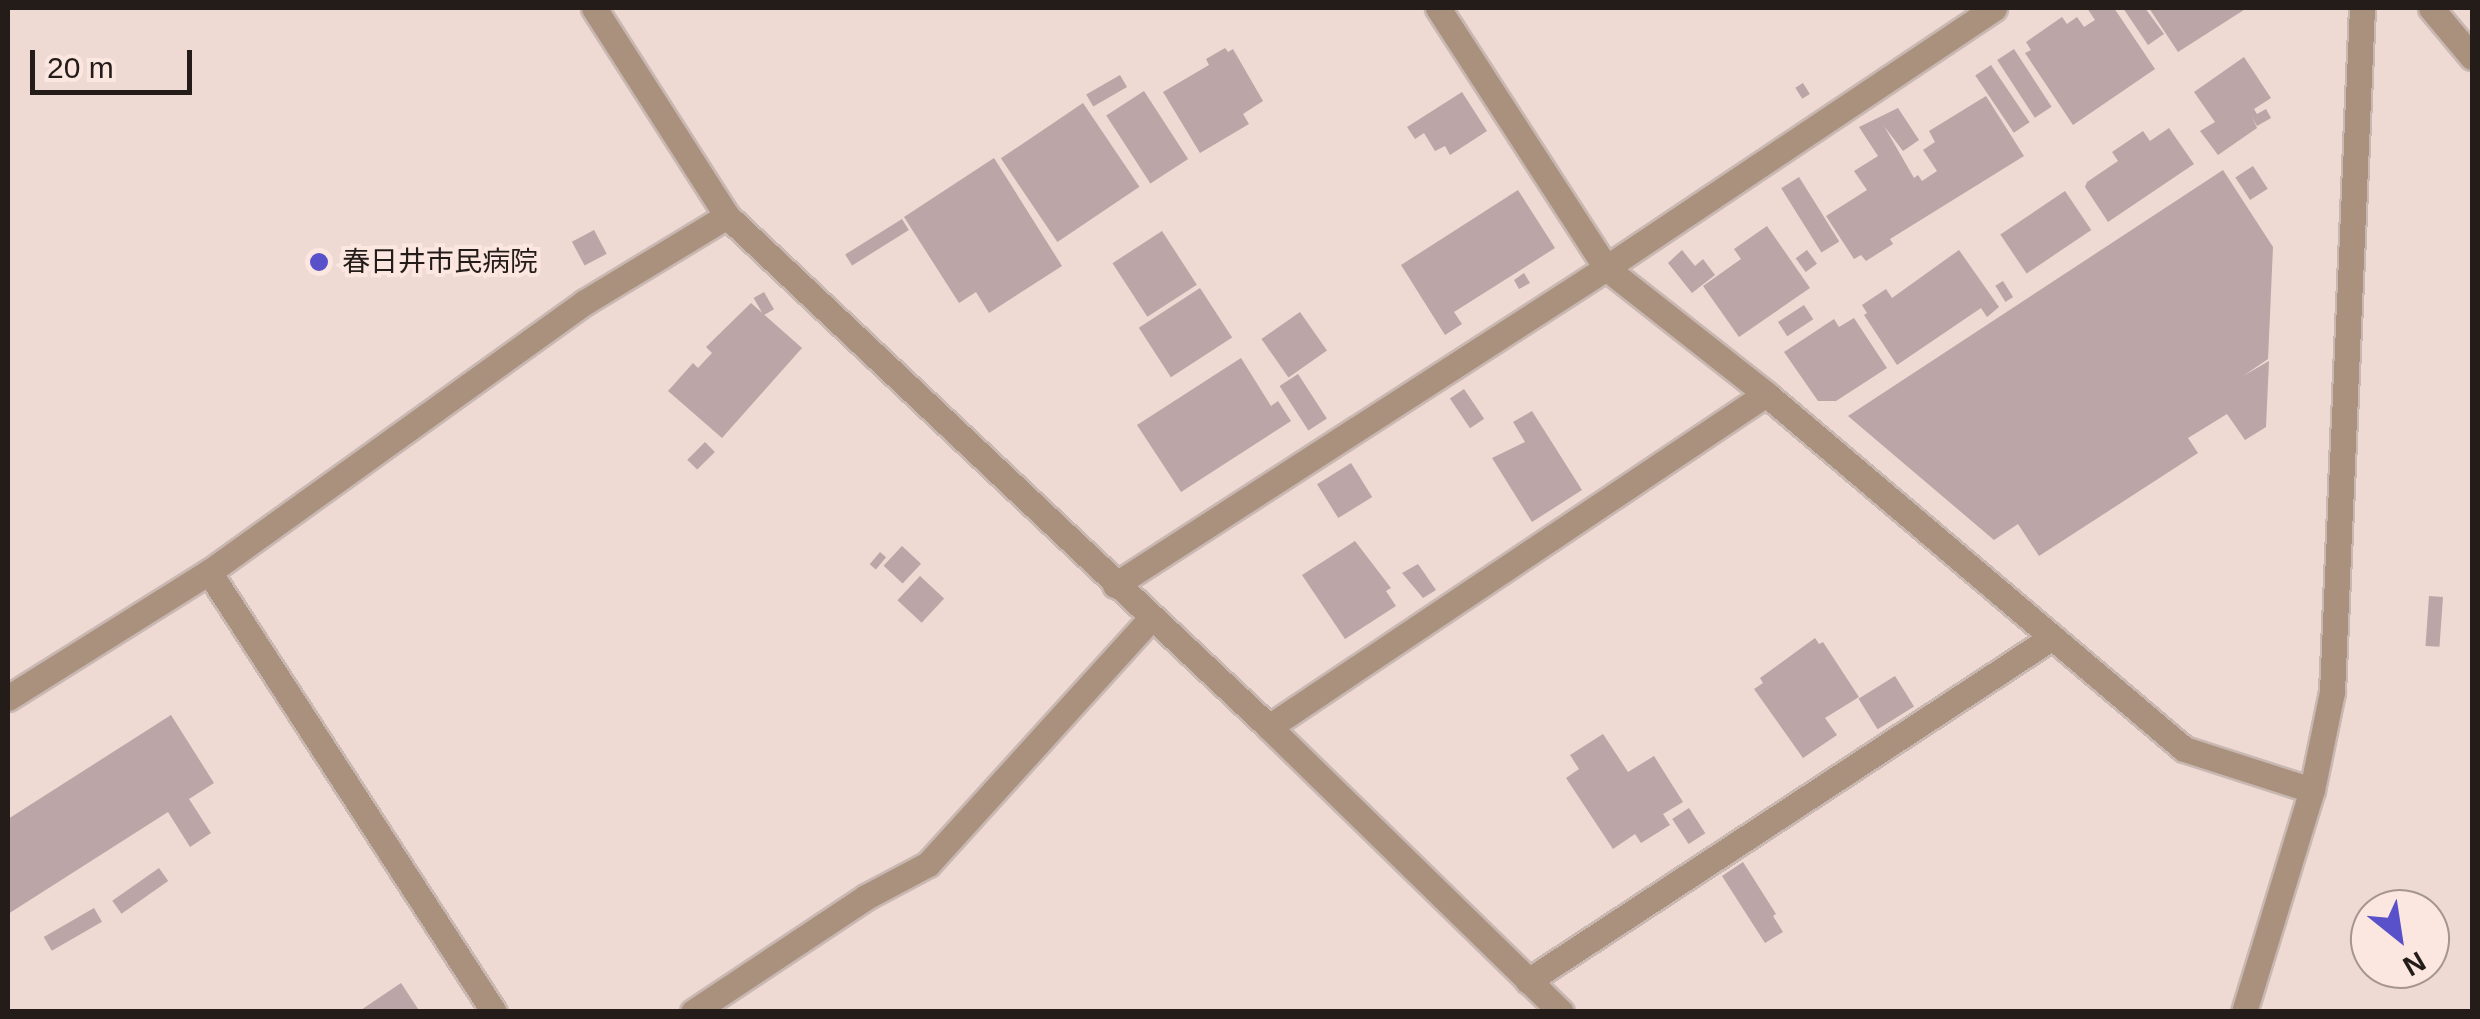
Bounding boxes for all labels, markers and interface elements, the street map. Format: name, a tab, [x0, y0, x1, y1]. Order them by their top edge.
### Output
scale bar	[35, 30, 198, 92]
text: 20 m	[47, 51, 114, 84]
place label: 春日井市民病院	[342, 245, 538, 279]
marker: 春日井市民病院	[306, 249, 332, 275]
north arrow	[2350, 889, 2450, 989]
text: N	[2398, 945, 2431, 982]

